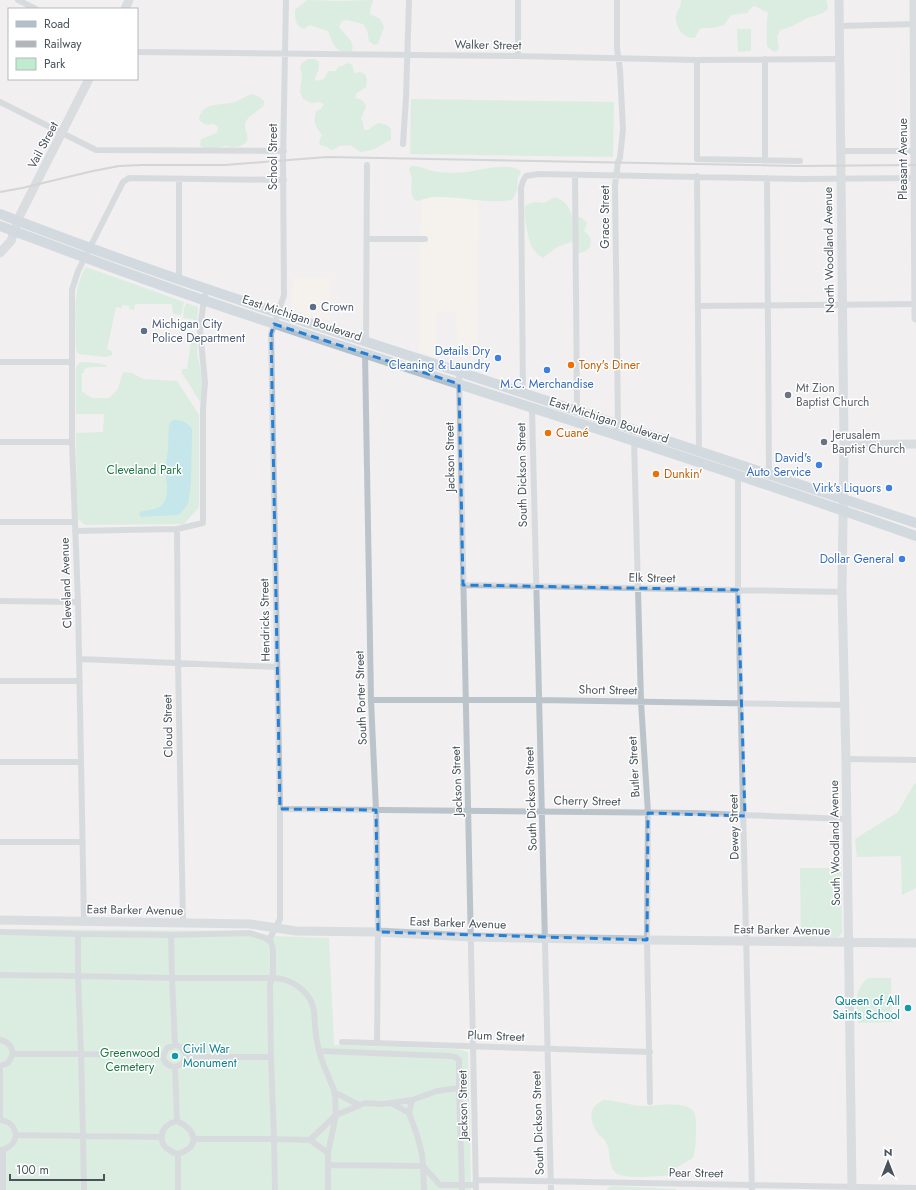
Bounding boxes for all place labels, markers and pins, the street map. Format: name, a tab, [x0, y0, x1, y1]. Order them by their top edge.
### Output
place label: Crown	[321, 298, 354, 316]
marker: Crown	[308, 302, 318, 312]
place label: Michigan City Police Department	[152, 315, 245, 347]
marker: Michigan City Police Department	[139, 326, 149, 336]
place label: Details Dry Cleaning & Laundry	[389, 342, 491, 374]
marker: Details Dry Cleaning & Laundry	[493, 353, 503, 363]
place label: Tony's Diner	[579, 356, 641, 374]
marker: Tony's Diner	[566, 360, 576, 370]
marker: M.C. Merchandise	[542, 365, 552, 375]
place label: M.C. Merchandise	[500, 375, 594, 393]
place label: Mt Zion Baptist Church	[796, 379, 869, 411]
marker: Mt Zion Baptist Church	[783, 390, 793, 400]
place label: Cuané	[556, 424, 589, 442]
place label: Jerusalem Baptist Church	[830, 426, 905, 458]
marker: Cuané	[543, 428, 553, 438]
marker: Jerusalem Baptist Church	[819, 437, 829, 447]
place label: David's Auto Service	[746, 449, 811, 481]
marker: David's Auto Service	[814, 460, 824, 470]
place label: Dunkin'	[664, 465, 703, 483]
marker: Dunkin'	[651, 469, 661, 479]
place label: Virk's Liquors	[813, 479, 881, 497]
marker: Virk's Liquors	[884, 483, 894, 493]
place label: Dollar General	[820, 550, 894, 568]
marker: Dollar General	[897, 554, 907, 564]
place label: Queen of All Saints School	[832, 992, 900, 1024]
marker: Queen of All Saints School	[903, 1003, 913, 1013]
place label: Civil War Monument	[183, 1040, 237, 1072]
marker: Civil War Monument	[170, 1051, 180, 1061]

